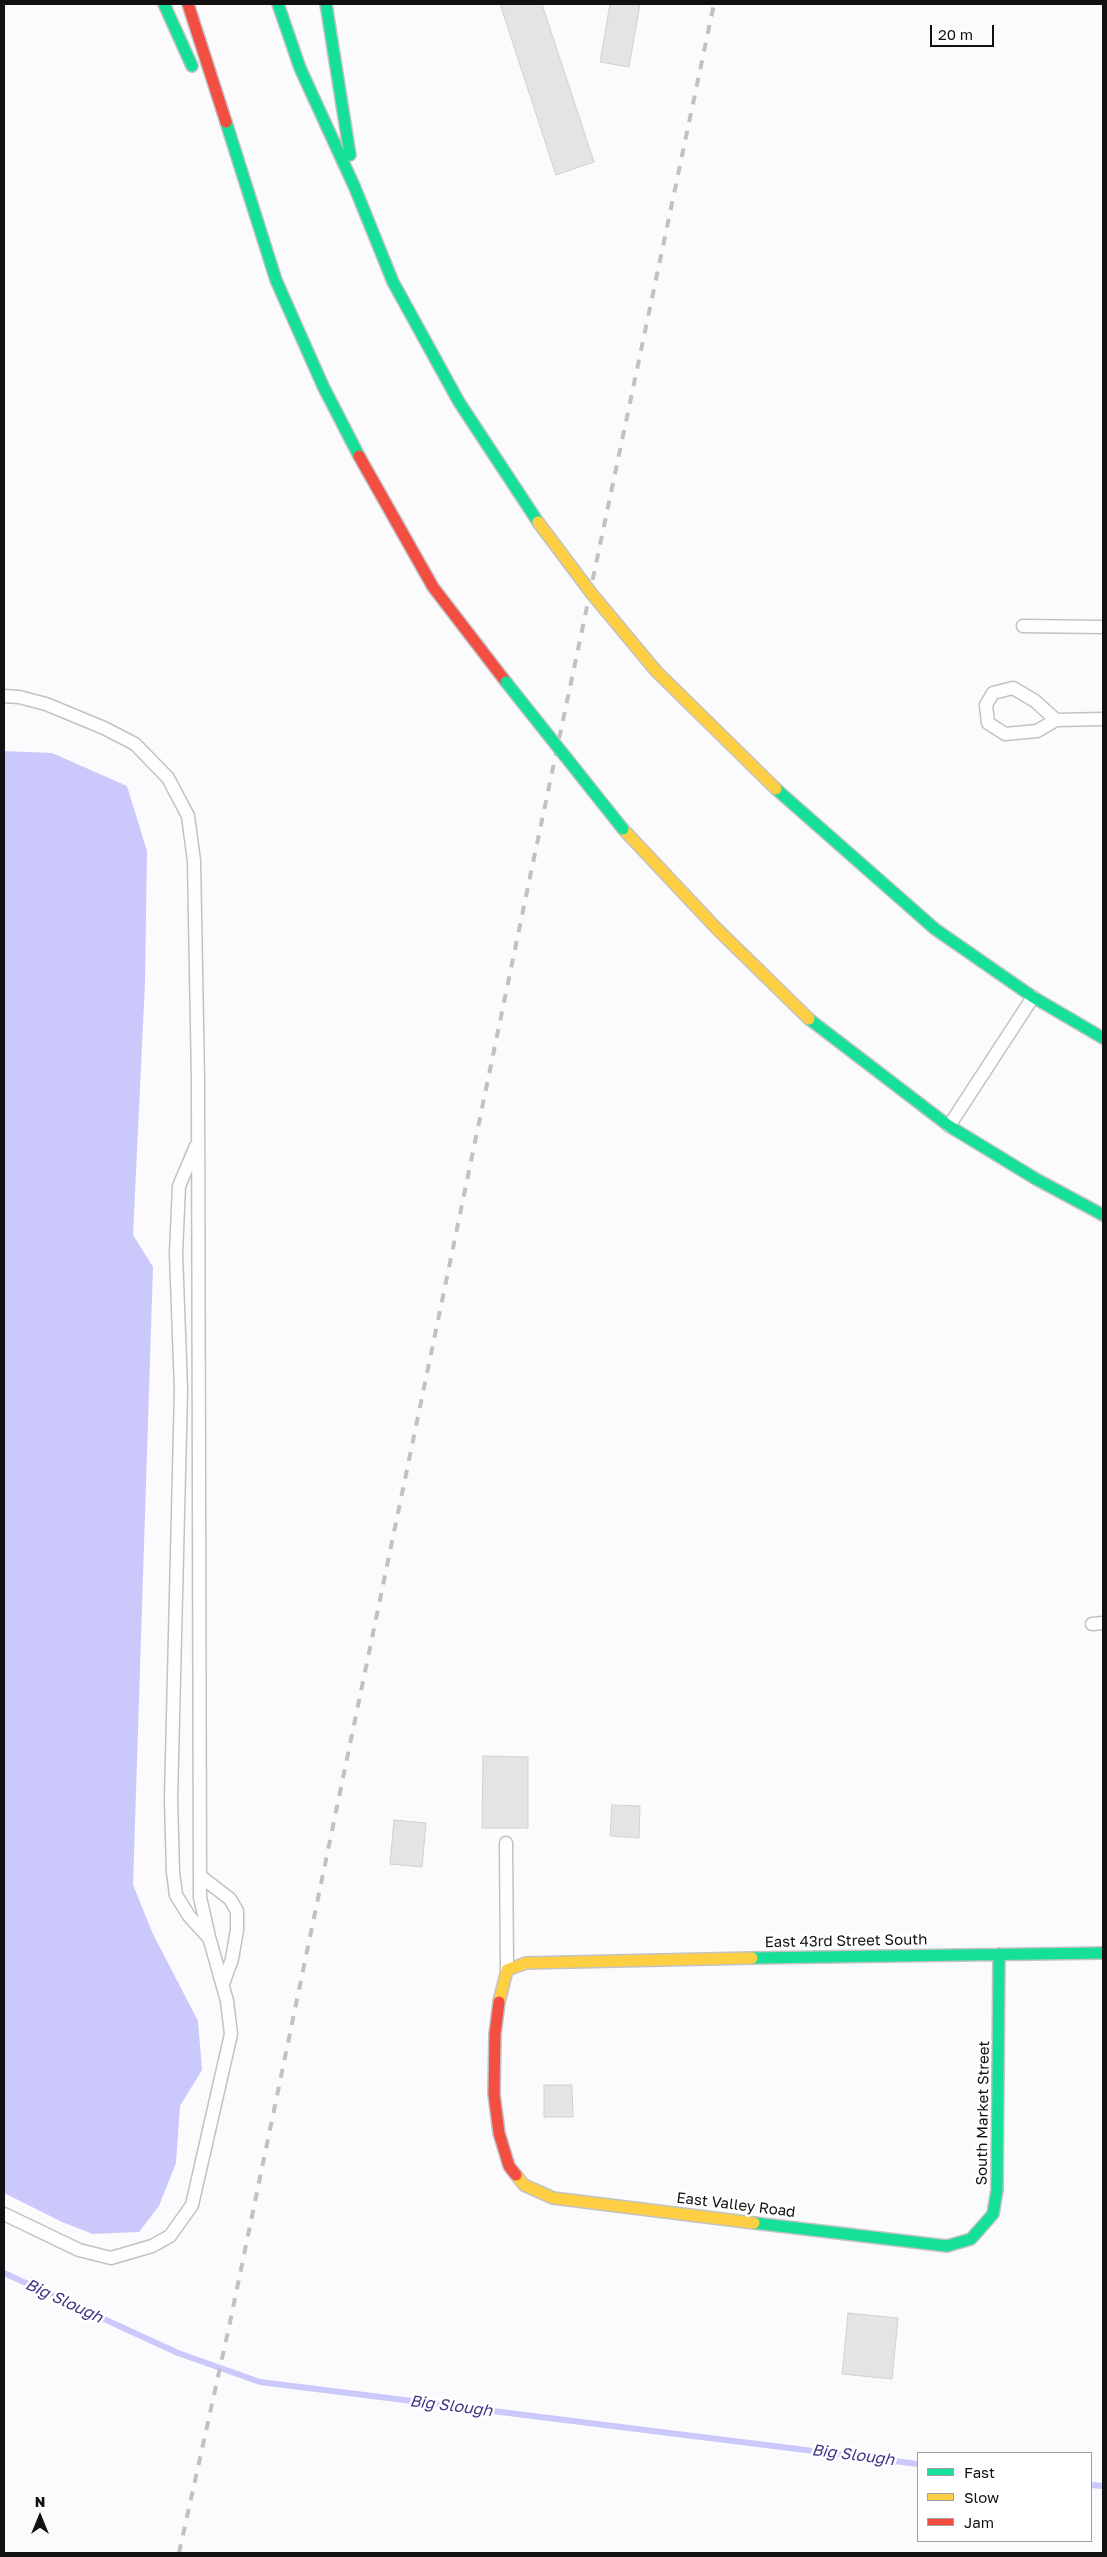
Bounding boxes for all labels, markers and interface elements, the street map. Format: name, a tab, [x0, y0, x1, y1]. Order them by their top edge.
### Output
scale bar	[932, 15, 996, 47]
text: 20 m	[938, 25, 973, 43]
street label: East 43rd Street South	[764, 1931, 928, 1951]
street label: South Market Street	[973, 2040, 993, 2186]
street label: East Valley Road	[676, 2189, 796, 2221]
water label: Big Slough	[22, 2275, 106, 2327]
water label: Big Slough	[409, 2391, 493, 2421]
water label: Big Slough	[811, 2440, 895, 2470]
legend	[917, 2452, 1092, 2542]
text: Fast	[964, 2463, 995, 2481]
text: Slow	[964, 2488, 999, 2506]
north arrow	[15, 2492, 65, 2542]
text: N	[35, 2493, 45, 2510]
text: Jam	[964, 2513, 994, 2531]

